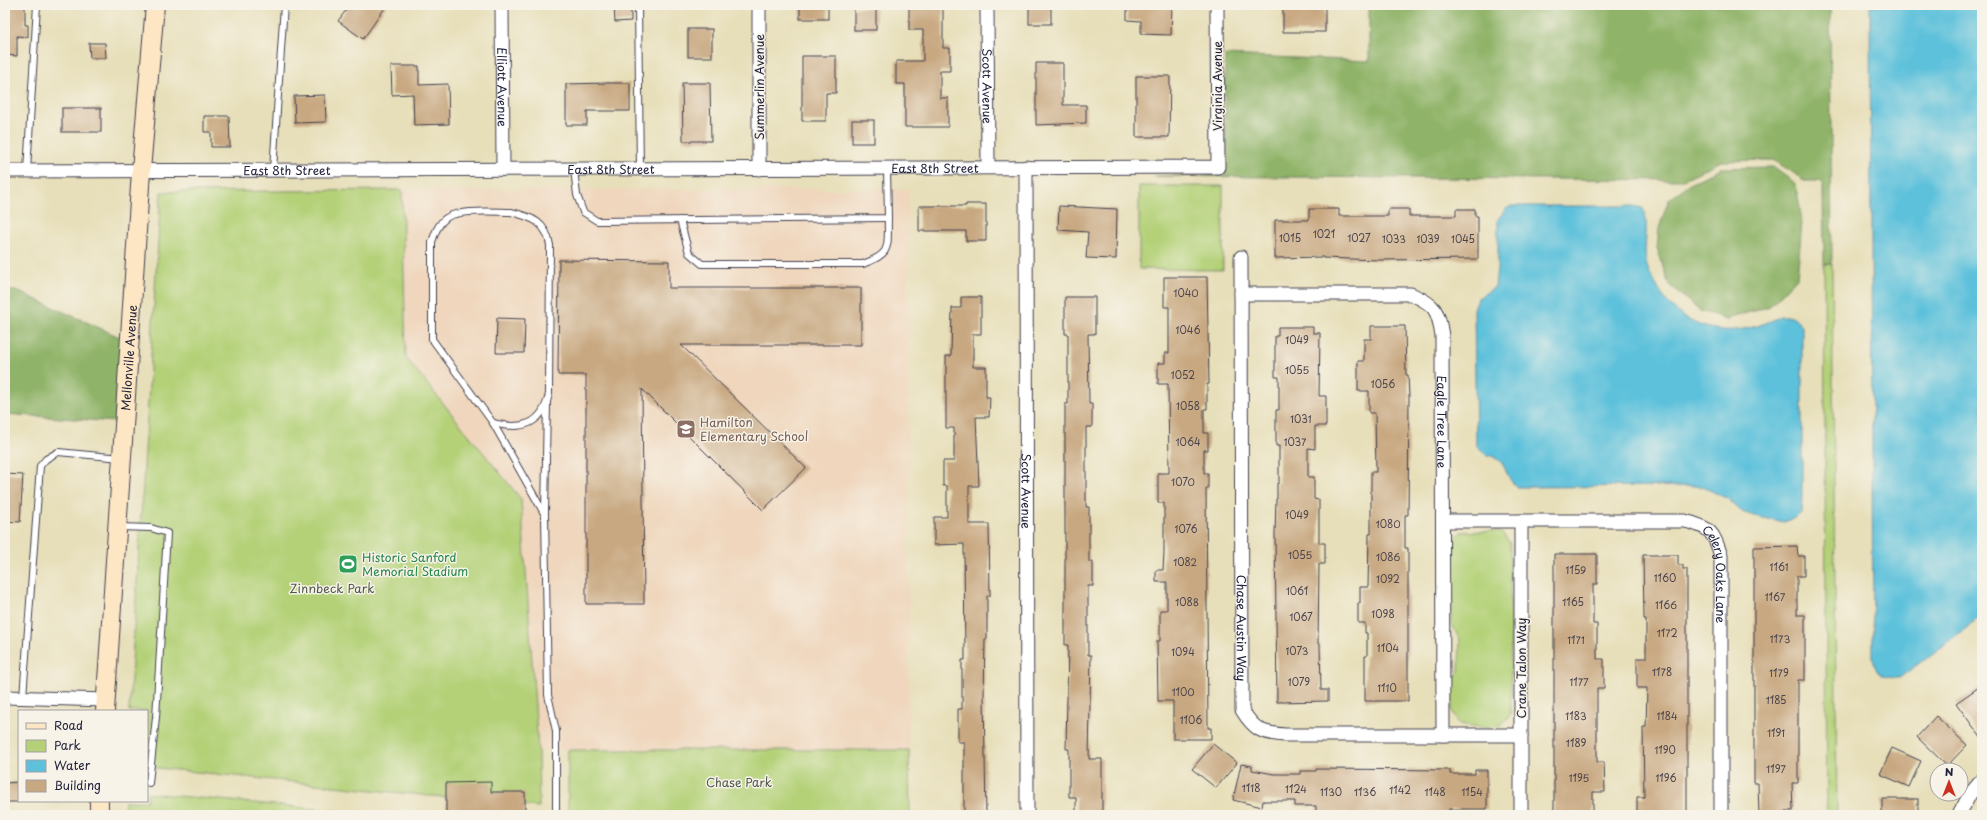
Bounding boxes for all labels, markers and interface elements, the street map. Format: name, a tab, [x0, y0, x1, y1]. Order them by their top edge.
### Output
street label: Summerlin Avenue	[750, 34, 768, 140]
street label: Virginia Avenue	[1208, 40, 1226, 131]
street label: Elliott Avenue	[493, 47, 512, 127]
street label: Scott Avenue	[978, 48, 997, 124]
street label: East 8th Street	[891, 159, 979, 177]
street label: East 8th Street	[567, 160, 655, 178]
street label: East 8th Street	[243, 161, 331, 179]
house number: 1021	[1313, 226, 1335, 241]
house number: 1015	[1279, 230, 1301, 245]
house number: 1027	[1347, 230, 1371, 245]
house number: 1033	[1382, 231, 1406, 246]
house number: 1039	[1416, 231, 1440, 246]
house number: 1045	[1451, 231, 1475, 246]
house number: 1040	[1173, 285, 1199, 300]
street label: Mellonville Avenue	[116, 304, 141, 411]
house number: 1046	[1176, 322, 1200, 337]
house number: 1049	[1285, 332, 1309, 347]
house number: 1055	[1285, 362, 1309, 377]
house number: 1052	[1171, 367, 1195, 382]
street label: Eagle Tree Lane	[1433, 375, 1451, 469]
house number: 1056	[1371, 376, 1395, 391]
house number: 1058	[1176, 398, 1200, 413]
house number: 1031	[1290, 411, 1312, 426]
place label: Hamilton Elementary School	[700, 413, 808, 445]
school or university icon: Hamilton Elementary School	[675, 418, 697, 440]
house number: 1064	[1175, 434, 1201, 449]
house number: 1037	[1284, 434, 1307, 449]
street label: Scott Avenue	[1017, 453, 1036, 529]
house number: 1070	[1171, 474, 1195, 489]
house number: 1049	[1285, 507, 1309, 522]
house number: 1080	[1375, 516, 1401, 531]
street label: Celery Oaks Lane	[1699, 520, 1730, 624]
house number: 1076	[1175, 521, 1197, 536]
house number: 1055	[1288, 547, 1312, 562]
place label: Historic Sanford Memorial Stadium	[362, 548, 468, 580]
house number: 1086	[1376, 549, 1400, 564]
sports icon: Historic Sanford Memorial Stadium	[337, 553, 359, 575]
house number: 1082	[1173, 554, 1197, 569]
house number: 1161	[1770, 559, 1789, 574]
house number: 1159	[1566, 562, 1586, 577]
house number: 1160	[1654, 570, 1676, 585]
house number: 1092	[1376, 571, 1400, 586]
street label: Chase Austin Way	[1233, 575, 1251, 681]
park label: Zinnbeck Park	[289, 579, 375, 597]
house number: 1061	[1286, 583, 1308, 598]
house number: 1167	[1765, 589, 1786, 604]
house number: 1088	[1175, 594, 1199, 609]
house number: 1165	[1562, 594, 1584, 609]
house number: 1166	[1655, 597, 1677, 612]
house number: 1098	[1371, 606, 1395, 621]
house number: 1067	[1289, 609, 1313, 624]
street label: Crane Talon Way	[1512, 617, 1530, 718]
house number: 1172	[1656, 625, 1678, 640]
house number: 1173	[1770, 631, 1790, 646]
house number: 1171	[1567, 632, 1585, 647]
house number: 1104	[1377, 640, 1400, 655]
house number: 1073	[1286, 643, 1309, 658]
house number: 1094	[1171, 644, 1195, 659]
house number: 1178	[1652, 664, 1672, 679]
house number: 1179	[1769, 665, 1789, 680]
house number: 1079	[1288, 674, 1310, 689]
house number: 1177	[1569, 674, 1589, 689]
house number: 1110	[1377, 680, 1397, 695]
house number: 1100	[1171, 684, 1195, 699]
house number: 1185	[1765, 692, 1787, 707]
house number: 1183	[1565, 708, 1587, 723]
house number: 1184	[1656, 708, 1678, 723]
legend	[18, 710, 148, 802]
house number: 1106	[1180, 712, 1202, 727]
text: Road	[54, 716, 83, 734]
house number: 1191	[1767, 725, 1785, 740]
house number: 1189	[1566, 735, 1587, 750]
text: Park	[54, 736, 81, 754]
house number: 1190	[1654, 742, 1676, 757]
text: Water	[54, 756, 91, 774]
house number: 1197	[1766, 761, 1786, 776]
north arrow	[1929, 762, 1969, 802]
text: N	[1945, 763, 1954, 780]
house number: 1195	[1569, 770, 1590, 785]
house number: 1196	[1655, 770, 1677, 785]
park label: Chase Park	[706, 773, 772, 791]
text: Building	[54, 776, 101, 794]
house number: 1118	[1242, 780, 1260, 795]
house number: 1124	[1285, 781, 1307, 796]
house number: 1142	[1389, 782, 1411, 797]
house number: 1130	[1320, 784, 1342, 799]
house number: 1136	[1354, 784, 1376, 799]
house number: 1148	[1424, 784, 1446, 799]
house number: 1154	[1461, 784, 1483, 799]

